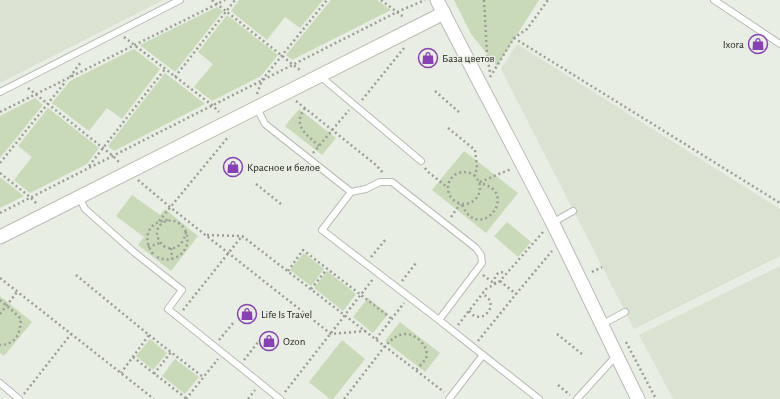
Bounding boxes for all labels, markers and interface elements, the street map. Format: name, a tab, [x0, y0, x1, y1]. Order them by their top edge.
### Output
shop icon: Ixora	[747, 33, 769, 55]
place label: Ixora	[723, 39, 744, 50]
shop icon: База цветов	[417, 47, 439, 69]
place label: База цветов	[442, 53, 495, 64]
shop icon: Красное и белое	[222, 156, 244, 178]
place label: Красное и белое	[247, 162, 320, 173]
shop icon: Life Is Travel	[236, 303, 258, 325]
place label: Life Is Travel	[261, 309, 312, 320]
shop icon: Ozon	[258, 330, 280, 352]
place label: Ozon	[283, 336, 305, 347]

